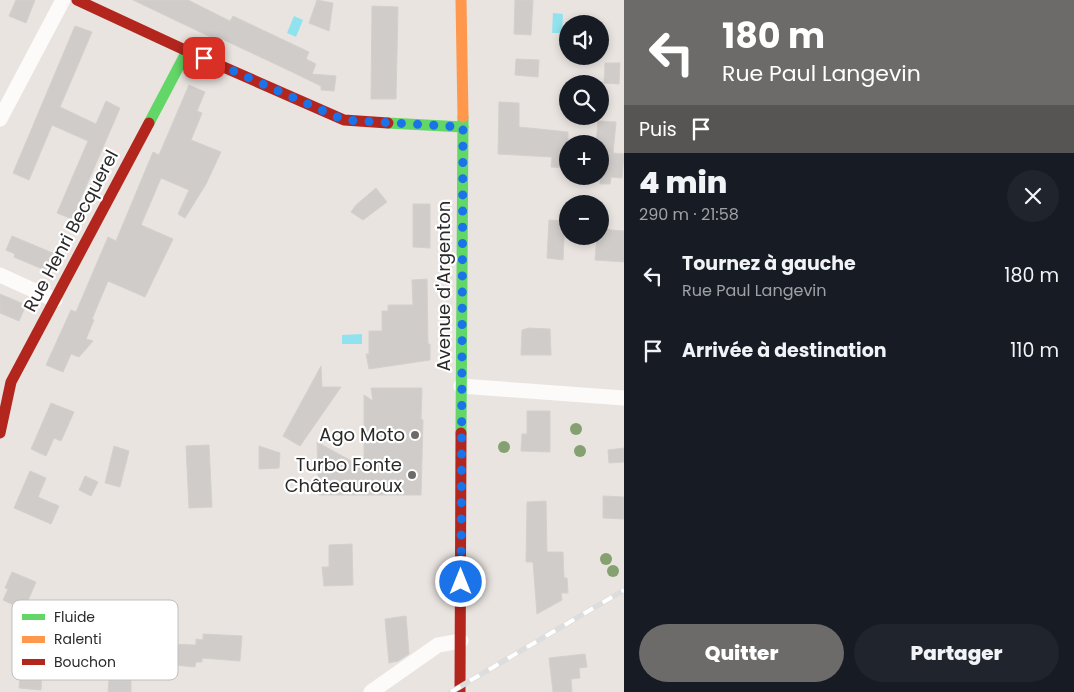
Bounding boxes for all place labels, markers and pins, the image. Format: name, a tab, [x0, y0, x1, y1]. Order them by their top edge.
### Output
pin	[183, 37, 225, 79]
place label: Ago Moto	[319, 422, 405, 447]
marker: Ago Moto	[409, 429, 421, 441]
place label: Turbo Fonte Châteauroux	[285, 452, 402, 498]
marker: Turbo Fonte Châteauroux	[406, 469, 418, 481]

